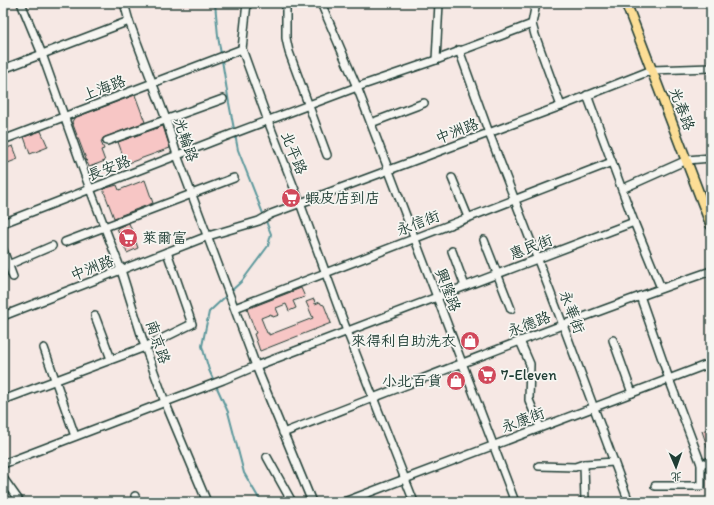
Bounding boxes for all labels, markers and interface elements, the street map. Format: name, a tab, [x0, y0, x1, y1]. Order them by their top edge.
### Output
street label: 上海路	[80, 72, 128, 104]
street label: 光春路	[666, 85, 698, 133]
street label: 中洲路	[433, 115, 481, 147]
street label: 光輪路	[170, 116, 202, 164]
street label: 北平路	[277, 129, 311, 177]
street label: 長安路	[85, 152, 133, 184]
supermarket icon: 蝦皮店到店	[280, 187, 302, 209]
place label: 蝦皮店到店	[305, 189, 380, 207]
street label: 永信街	[394, 207, 442, 239]
supermarket icon: 萊爾富	[117, 227, 139, 249]
place label: 萊爾富	[142, 229, 187, 247]
street label: 惠民街	[507, 231, 555, 263]
street label: 中洲路	[68, 252, 116, 284]
street label: 興隆路	[432, 266, 464, 314]
street label: 永華街	[556, 288, 588, 336]
street label: 永德路	[505, 308, 553, 340]
street label: 南京路	[142, 318, 174, 366]
shop icon: 來得利自助洗衣	[459, 330, 481, 352]
place label: 來得利自助洗衣	[351, 332, 456, 350]
supermarket icon: 7-Eleven	[476, 364, 498, 386]
place label: 7-Eleven	[501, 366, 557, 384]
shop icon: 小北百貨	[445, 370, 467, 392]
place label: 小北百貨	[382, 372, 442, 390]
street label: 永康街	[499, 404, 547, 436]
north arrow	[656, 447, 696, 487]
text: 北	[671, 470, 682, 483]

